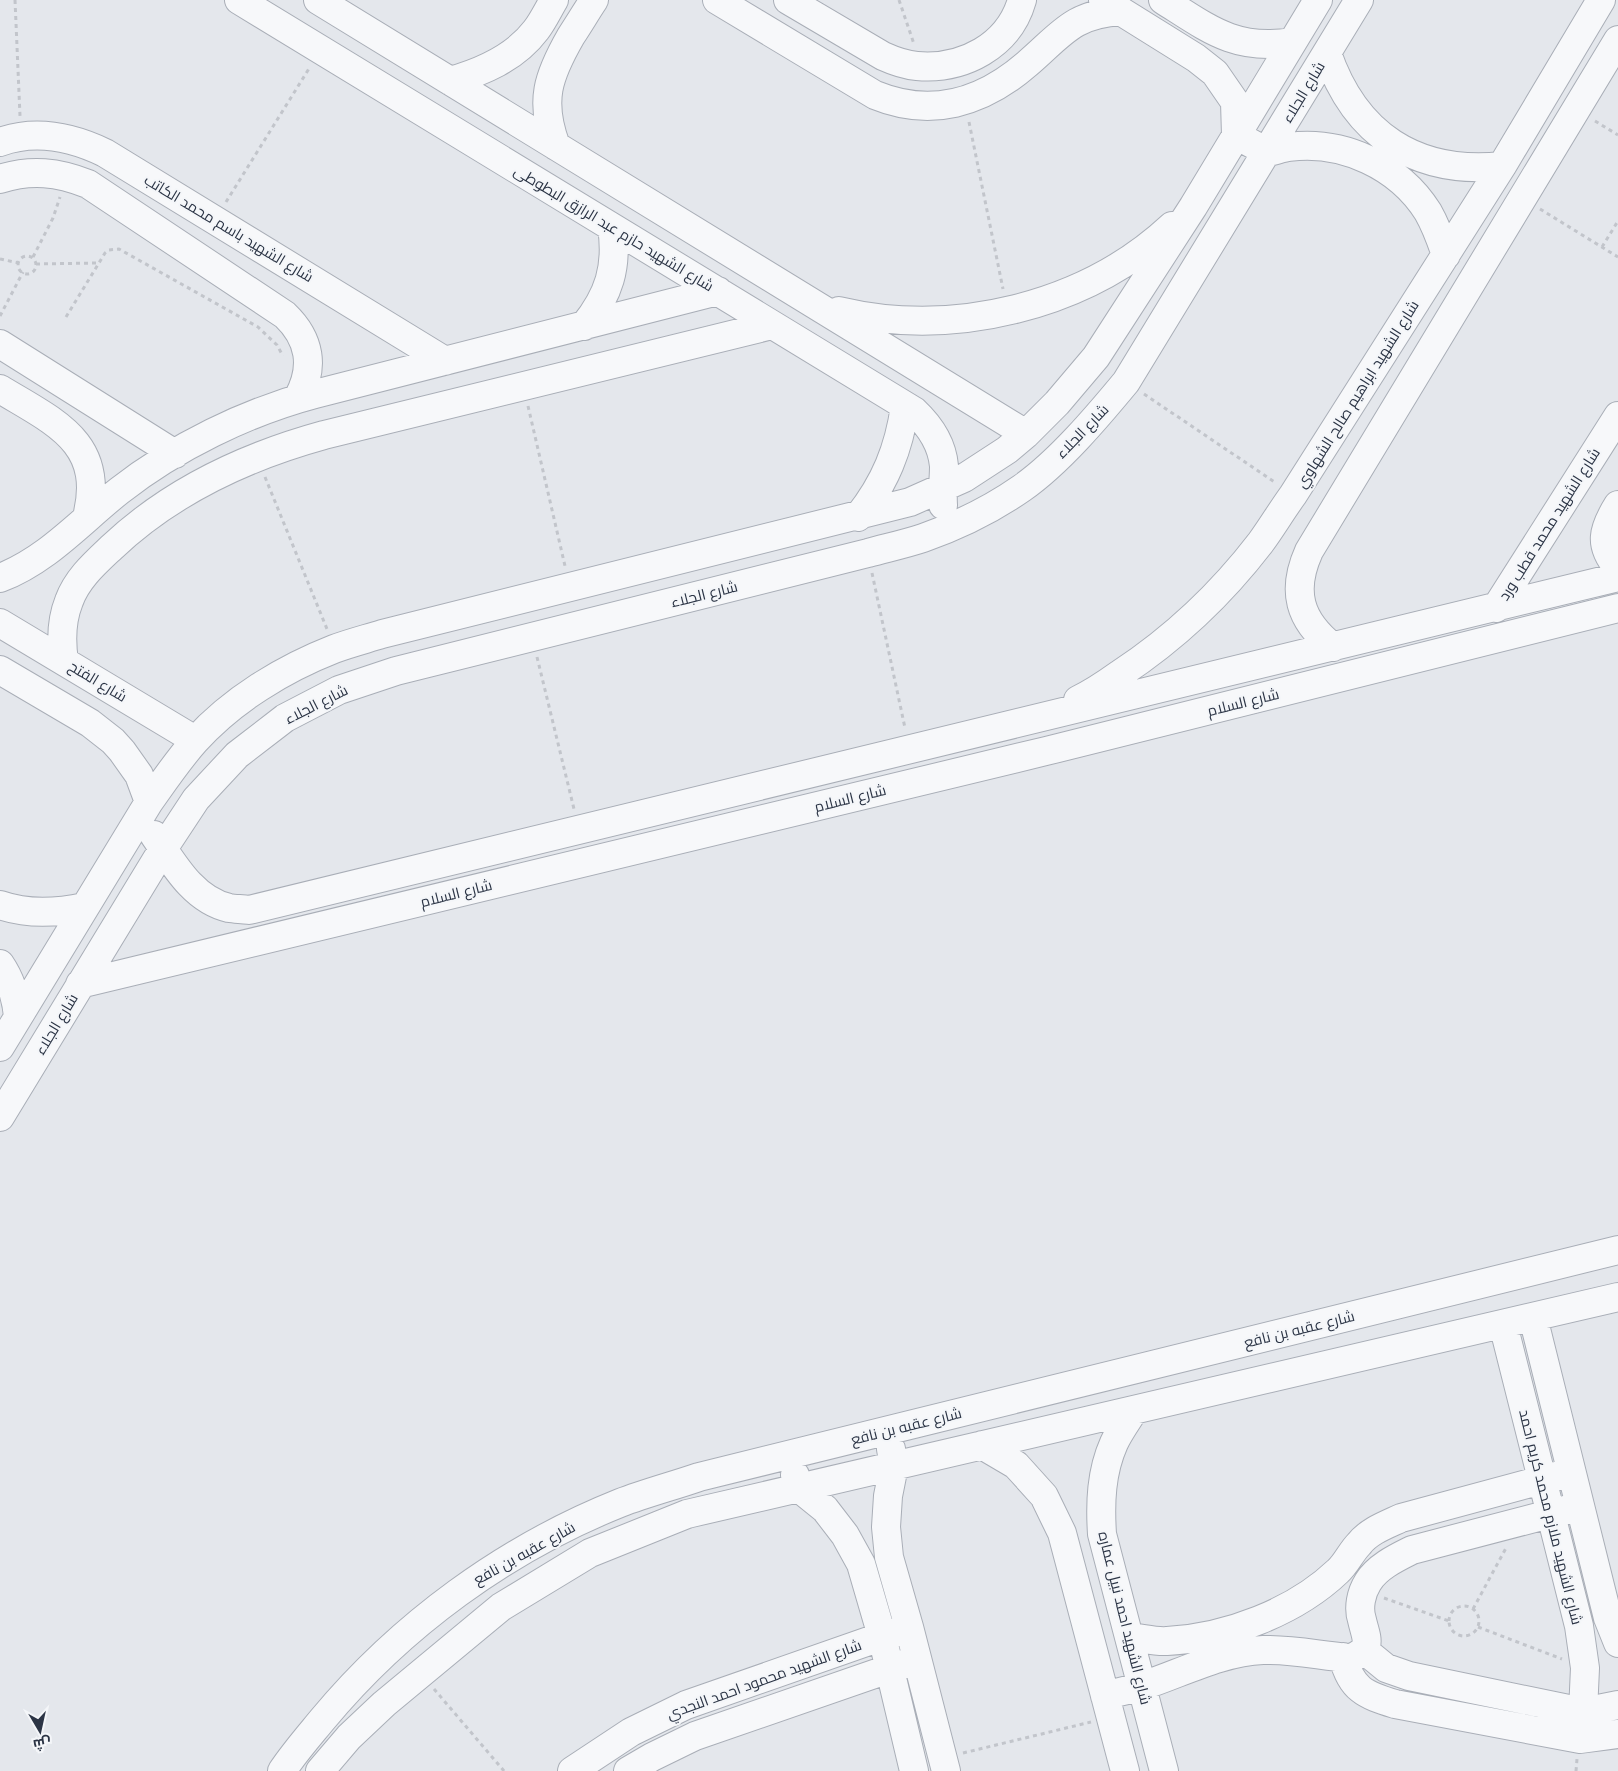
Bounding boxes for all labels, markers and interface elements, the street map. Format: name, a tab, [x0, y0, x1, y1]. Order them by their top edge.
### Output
street label: شارع الجلاء	[1277, 58, 1330, 127]
street label: شارع الشهيد حازم عبد الرازق البطوطى	[510, 161, 717, 297]
street label: شارع الشهيد باسم محمد الكاتب	[140, 170, 317, 288]
street label: شارع الشهيد ابراهيم صالح الشهاوي	[1291, 297, 1425, 493]
street label: شارع الجلاء	[1051, 400, 1114, 464]
street label: شارع الشهيد محمد قطب ورد	[1494, 444, 1606, 605]
street label: شارع الجلاء	[669, 577, 740, 613]
street label: شارع الفتح	[64, 656, 131, 707]
street label: شارع الجلاء	[281, 680, 352, 730]
street label: شارع السلام	[1205, 684, 1281, 722]
street label: شارع السلام	[812, 780, 888, 818]
street label: شارع السلام	[418, 875, 494, 913]
street label: شارع الجلاء	[30, 990, 83, 1059]
street label: شارع عقبه بن نافع	[1242, 1306, 1357, 1354]
street label: شارع عقبه بن نافع	[849, 1403, 964, 1451]
street label: شارع الشهيد ملازم محمد كريم احمد	[1513, 1407, 1587, 1627]
street label: شارع عقبه بن نافع	[470, 1517, 579, 1591]
street label: شارع الشهيد احمد نبيل عماره	[1092, 1529, 1156, 1707]
street label: شارع الشهيد محمود احمد النجدي	[664, 1635, 865, 1726]
north arrow	[15, 1706, 65, 1756]
text: ش	[32, 1734, 52, 1754]

